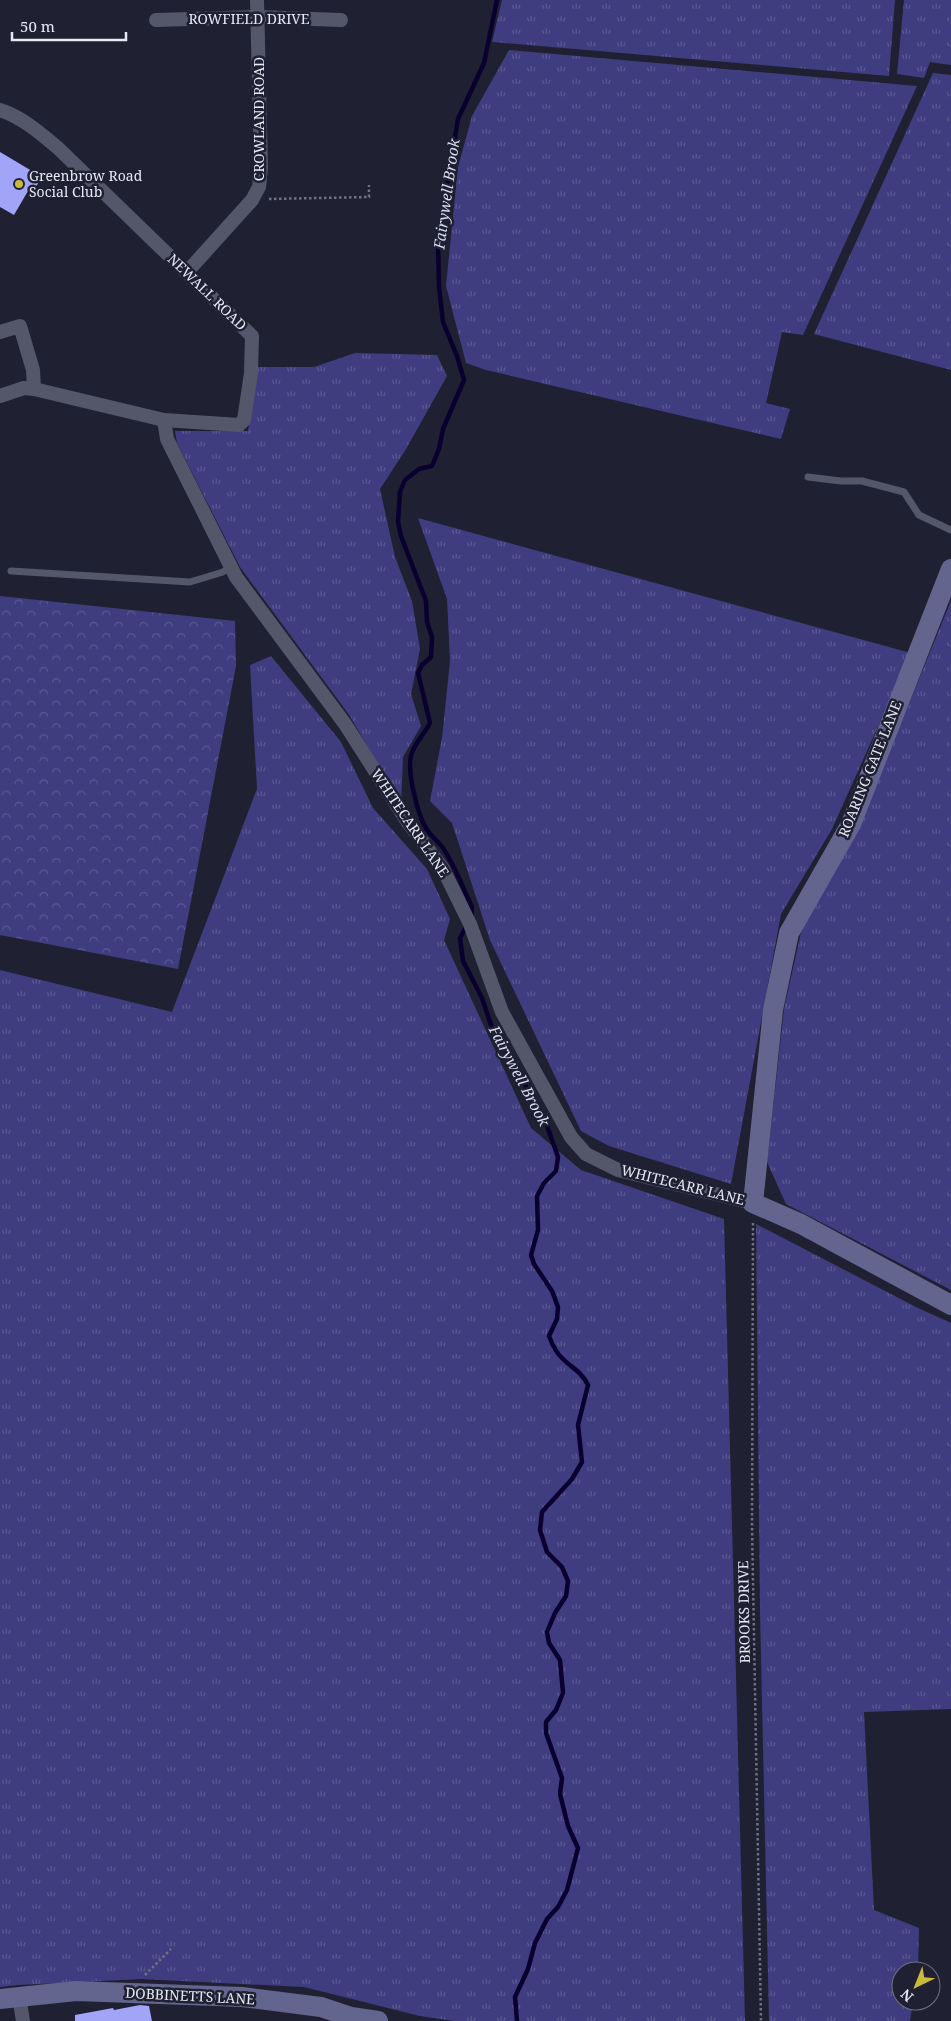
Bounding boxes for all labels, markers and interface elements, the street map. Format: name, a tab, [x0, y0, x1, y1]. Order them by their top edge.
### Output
street label: ROWFIELD DRIVE	[188, 9, 310, 28]
scale bar	[12, 10, 126, 42]
text: 50 m	[20, 16, 55, 36]
street label: CROWLAND ROAD	[249, 57, 268, 181]
water label: Fairywell Brook	[428, 137, 464, 251]
place label: Greenbrow Road Social Club	[29, 166, 143, 201]
marker: Greenbrow Road Social Club	[13, 178, 25, 190]
street label: NEWALL ROAD	[164, 249, 251, 334]
street label: ROARING GATE LANE	[833, 698, 906, 840]
street label: WHITECARR LANE	[367, 765, 454, 881]
water label: Fairywell Brook	[484, 1021, 555, 1130]
street label: WHITECARR LANE	[619, 1160, 747, 1209]
street label: BROOKS DRIVE	[733, 1560, 754, 1663]
north arrow	[891, 1961, 941, 2011]
street label: DOBBINETTS LANE	[125, 1983, 256, 2008]
text: N	[896, 1985, 917, 2007]

